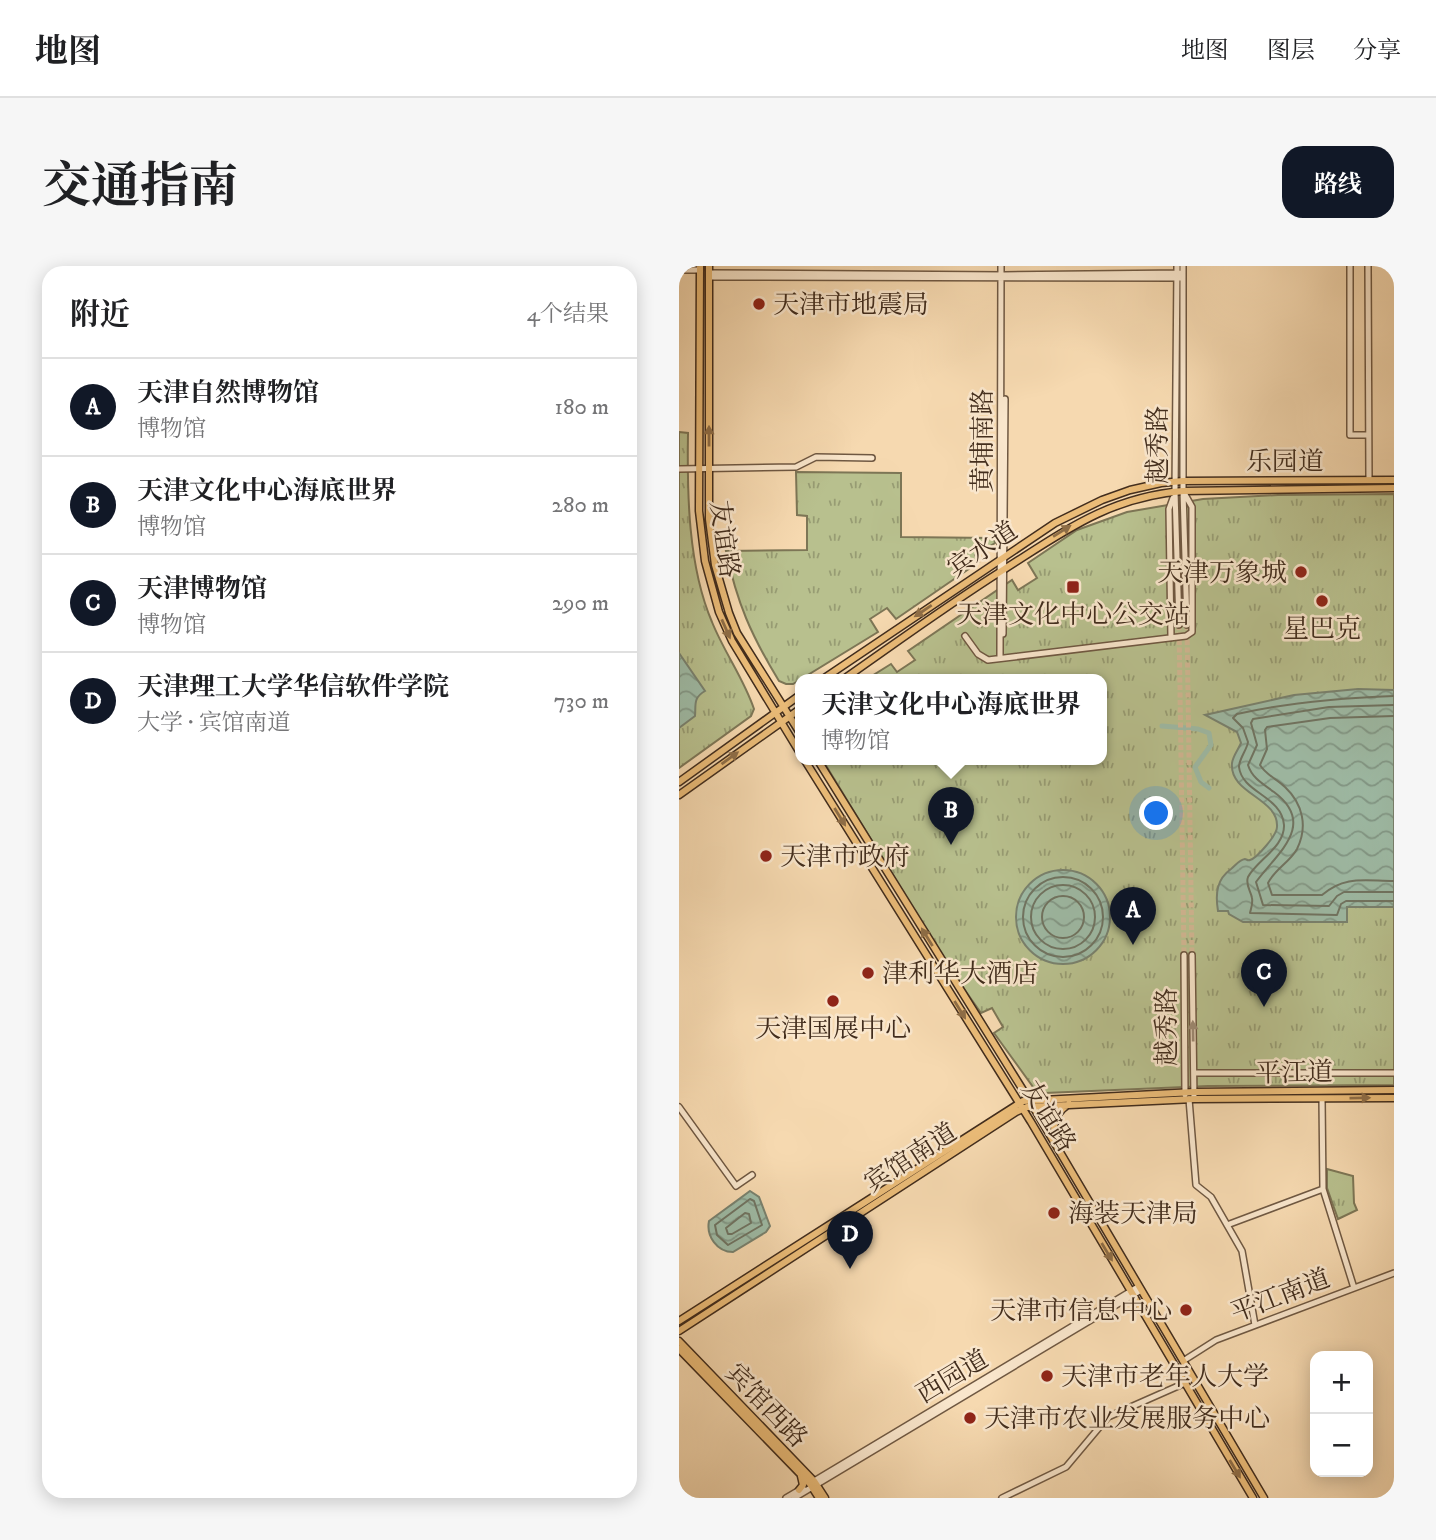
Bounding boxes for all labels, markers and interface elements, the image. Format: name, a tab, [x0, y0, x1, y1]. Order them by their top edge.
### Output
text: 地图	[35, 32, 101, 73]
text: 地图	[1181, 36, 1229, 66]
text: 图层	[1267, 36, 1315, 66]
text: 分享	[1353, 36, 1401, 66]
button: 路线	[1282, 146, 1394, 218]
text: 交通指南	[42, 157, 238, 219]
place label: 天津市地震局	[773, 289, 929, 322]
marker: 天津市地震局	[751, 296, 767, 312]
text: 附近	[70, 297, 130, 334]
text: 4个结果	[527, 300, 609, 329]
text: 天津自然博物馆	[137, 377, 319, 410]
street label: 黄埔南路	[967, 389, 1000, 493]
text: A	[86, 393, 100, 422]
text: 180 m	[554, 393, 609, 422]
street label: 越秀路	[1142, 406, 1175, 484]
text: 博物馆	[137, 415, 206, 444]
one-way arrow	[703, 424, 715, 446]
street label: 乐园道	[1246, 446, 1324, 479]
text: 天津文化中心海底世界	[137, 475, 397, 508]
text: B	[86, 491, 100, 520]
text: 280 m	[552, 491, 609, 520]
street label: 友谊路	[702, 498, 745, 580]
text: 博物馆	[137, 513, 206, 542]
street label: 宾水道	[941, 515, 1024, 586]
one-way arrow	[1052, 525, 1072, 538]
place label: 天津万象城	[1157, 557, 1287, 590]
marker: 天津万象城	[1293, 564, 1309, 580]
text: 天津博物馆	[137, 573, 267, 606]
marker: 天津文化中心公交站	[1065, 579, 1081, 595]
text: C	[85, 589, 101, 618]
text: 290 m	[552, 589, 609, 618]
marker: 星巴克	[1314, 593, 1330, 609]
place label: 天津文化中心公交站	[956, 599, 1190, 632]
one-way arrow	[914, 604, 932, 618]
text: 博物馆	[137, 611, 206, 640]
place label: 星巴克	[1283, 613, 1361, 646]
one-way arrow	[720, 619, 732, 639]
text: 天津理工大学华信软件学院	[137, 671, 449, 704]
popup	[795, 674, 1107, 765]
text: D	[84, 687, 102, 716]
text: 730 m	[554, 687, 609, 716]
text: 天津文化中心海底世界	[821, 689, 1081, 722]
text: 大学 · 宾馆南道	[137, 709, 290, 738]
text: 博物馆	[821, 727, 890, 756]
one-way arrow	[721, 752, 739, 766]
pin: B	[928, 787, 974, 845]
your location	[1139, 796, 1173, 830]
one-way arrow	[834, 808, 847, 827]
place label: 天津市政府	[780, 841, 910, 874]
marker: 天津市政府	[758, 848, 774, 864]
pin: A	[1110, 887, 1156, 945]
one-way arrow	[921, 928, 934, 947]
pin: C	[1241, 949, 1287, 1007]
place label: 津利华大酒店	[882, 958, 1038, 991]
marker: 津利华大酒店	[860, 965, 876, 981]
street label: 越秀路	[1151, 988, 1184, 1066]
marker: 天津国展中心	[825, 993, 841, 1009]
one-way arrow	[954, 1001, 967, 1020]
place label: 天津国展中心	[755, 1013, 911, 1046]
one-way arrow	[1187, 1020, 1199, 1042]
street label: 平江道	[1255, 1056, 1333, 1091]
street label: 友谊路	[1013, 1075, 1082, 1159]
one-way arrow	[1349, 1093, 1371, 1104]
street label: 宾馆南道	[858, 1116, 963, 1200]
place label: 海装天津局	[1068, 1198, 1198, 1231]
marker: 海装天津局	[1046, 1205, 1062, 1221]
pin: D	[827, 1211, 873, 1269]
one-way arrow	[1101, 1242, 1113, 1261]
street label: 平江南道	[1226, 1262, 1335, 1330]
place label: 天津市信息中心	[990, 1295, 1172, 1328]
marker: 天津市信息中心	[1178, 1302, 1194, 1318]
street label: 西园道	[911, 1343, 995, 1412]
map controls	[1310, 1351, 1373, 1477]
button: +	[1310, 1351, 1373, 1414]
street label: 宾馆西路	[718, 1357, 814, 1455]
place label: 天津市老年人大学	[1061, 1361, 1269, 1394]
marker: 天津市老年人大学	[1039, 1368, 1055, 1384]
place label: 天津市农业发展服务中心	[984, 1403, 1270, 1436]
marker: 天津市农业发展服务中心	[962, 1410, 978, 1426]
button: −	[1310, 1414, 1373, 1477]
one-way arrow	[1229, 1459, 1241, 1478]

